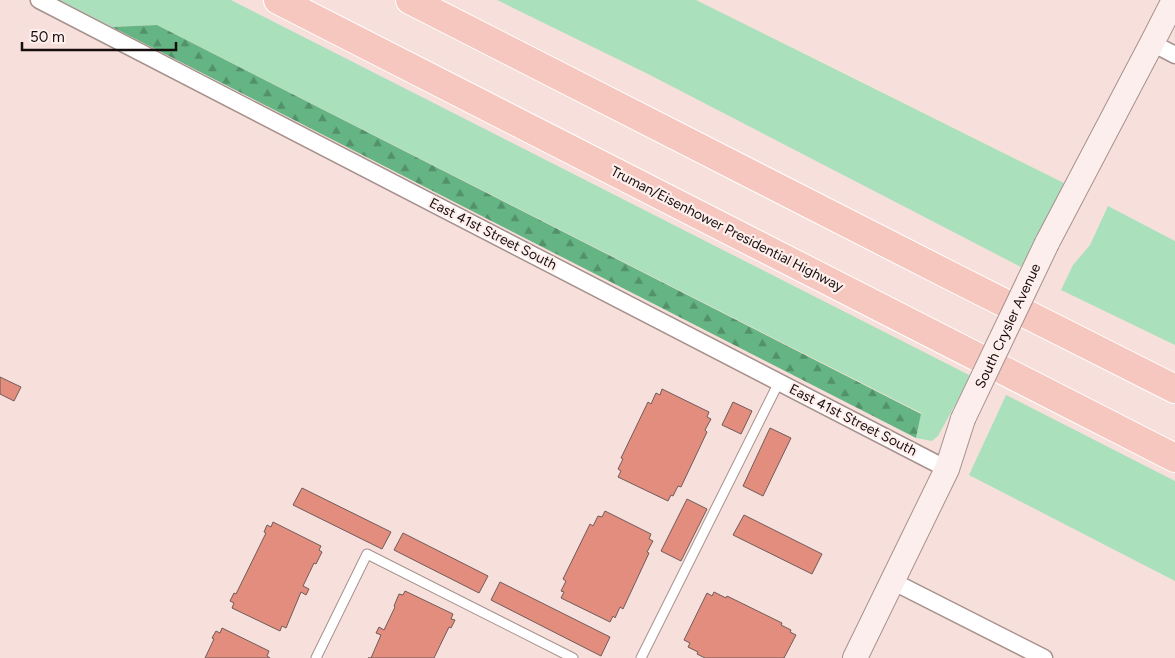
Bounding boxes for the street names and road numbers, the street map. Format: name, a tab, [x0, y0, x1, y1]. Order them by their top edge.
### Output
street label: Truman/Eisenhower Presidential Highway	[608, 163, 847, 296]
street label: East 41st Street South	[426, 194, 560, 274]
street label: South Crysler Avenue	[972, 260, 1045, 391]
street label: East 41st Street South	[786, 380, 920, 460]

